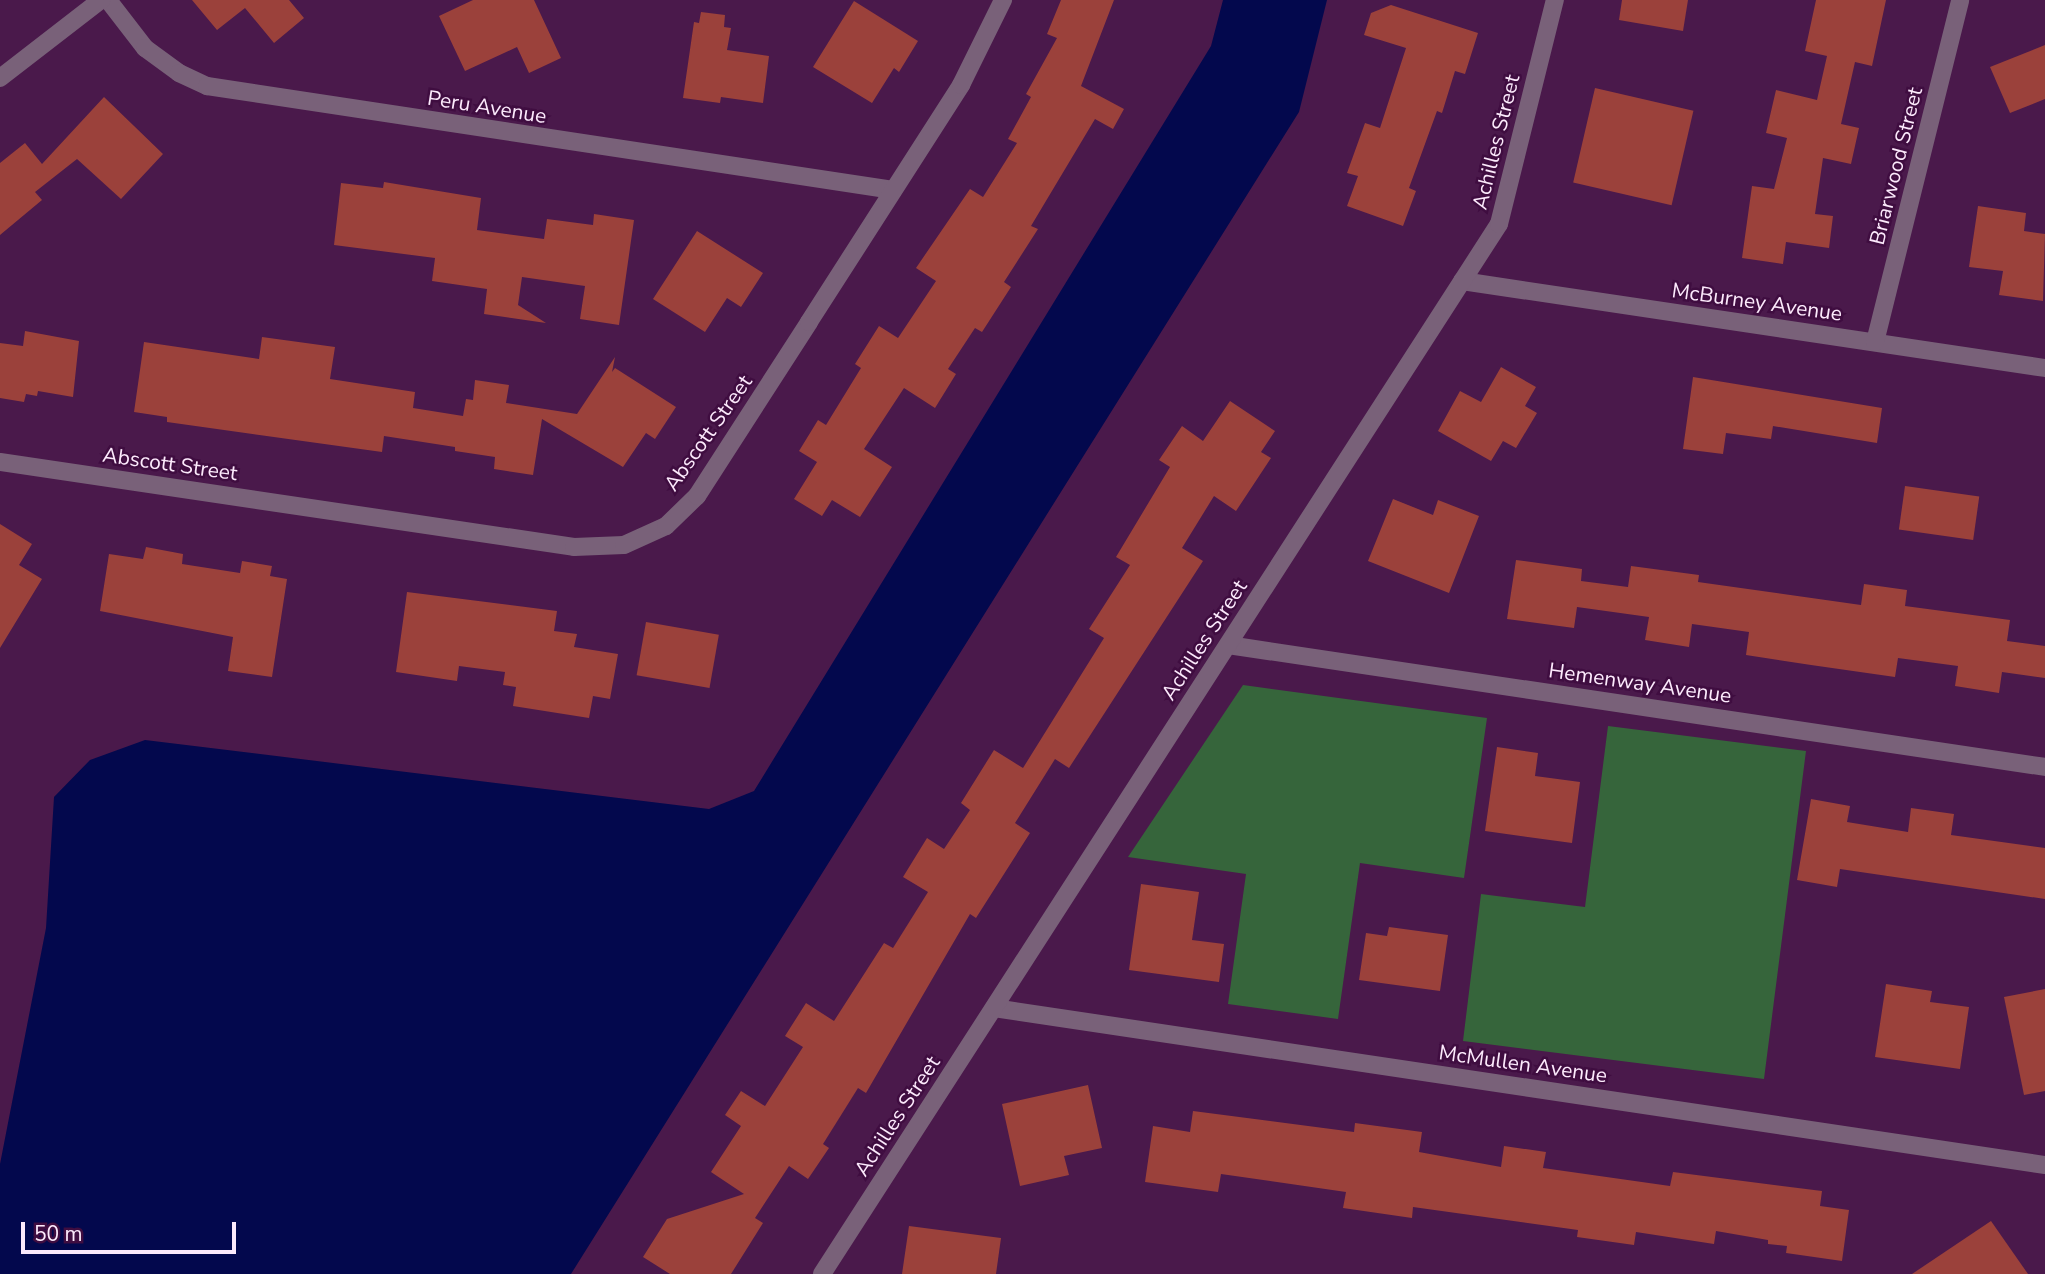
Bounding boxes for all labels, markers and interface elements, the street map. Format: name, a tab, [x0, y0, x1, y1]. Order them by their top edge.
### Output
street label: Achilles Street	[1467, 72, 1525, 212]
street label: Peru Avenue	[426, 85, 548, 129]
street label: Briarwood Street	[1864, 85, 1928, 247]
street label: McBurney Avenue	[1670, 278, 1844, 326]
street label: Abscott Street	[659, 370, 757, 496]
street label: Abscott Street	[101, 442, 239, 486]
street label: Achilles Street	[1156, 575, 1252, 705]
street label: Hemenway Avenue	[1547, 658, 1733, 708]
street label: McMullen Avenue	[1437, 1040, 1609, 1088]
street label: Achilles Street	[849, 1051, 945, 1181]
scale bar	[24, 1208, 240, 1252]
text: 50 m	[34, 1220, 83, 1248]

